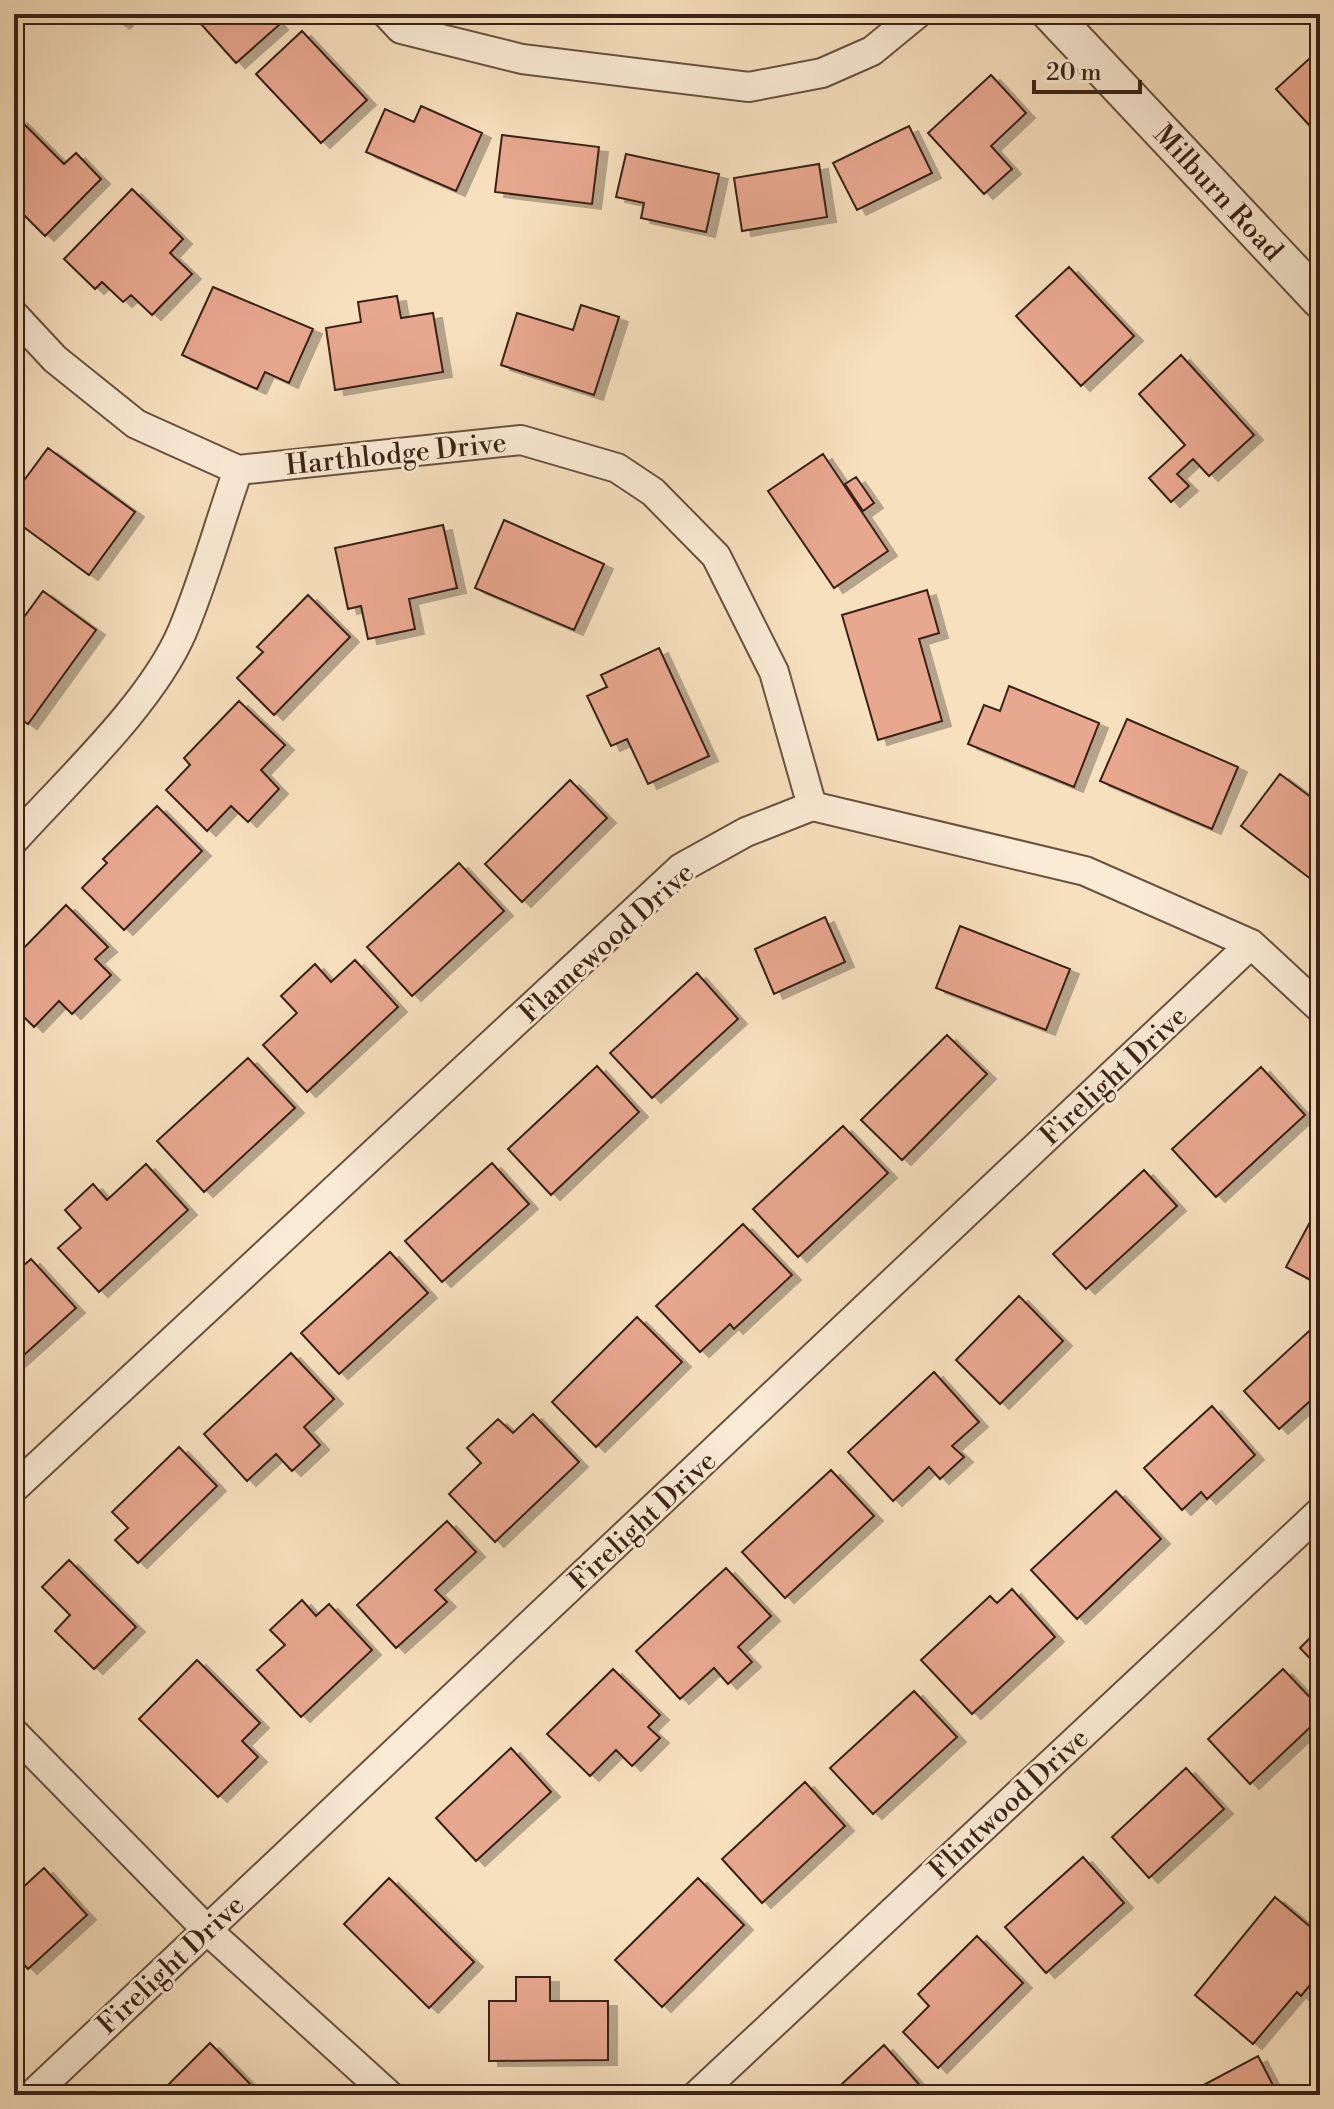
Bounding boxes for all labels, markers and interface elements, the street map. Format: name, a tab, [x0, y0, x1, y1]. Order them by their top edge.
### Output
scale bar	[1034, 44, 1140, 94]
text: 20 m	[1046, 58, 1102, 88]
street label: Milburn Road	[1146, 117, 1290, 269]
street label: Harthlodge Drive	[284, 425, 508, 483]
street label: Flamewood Drive	[512, 856, 702, 1031]
street label: Firelight Drive	[1033, 999, 1195, 1153]
street label: Firelight Drive	[562, 1444, 724, 1598]
street label: Flintwood Drive	[922, 1721, 1096, 1887]
street label: Firelight Drive	[90, 1888, 252, 2042]

